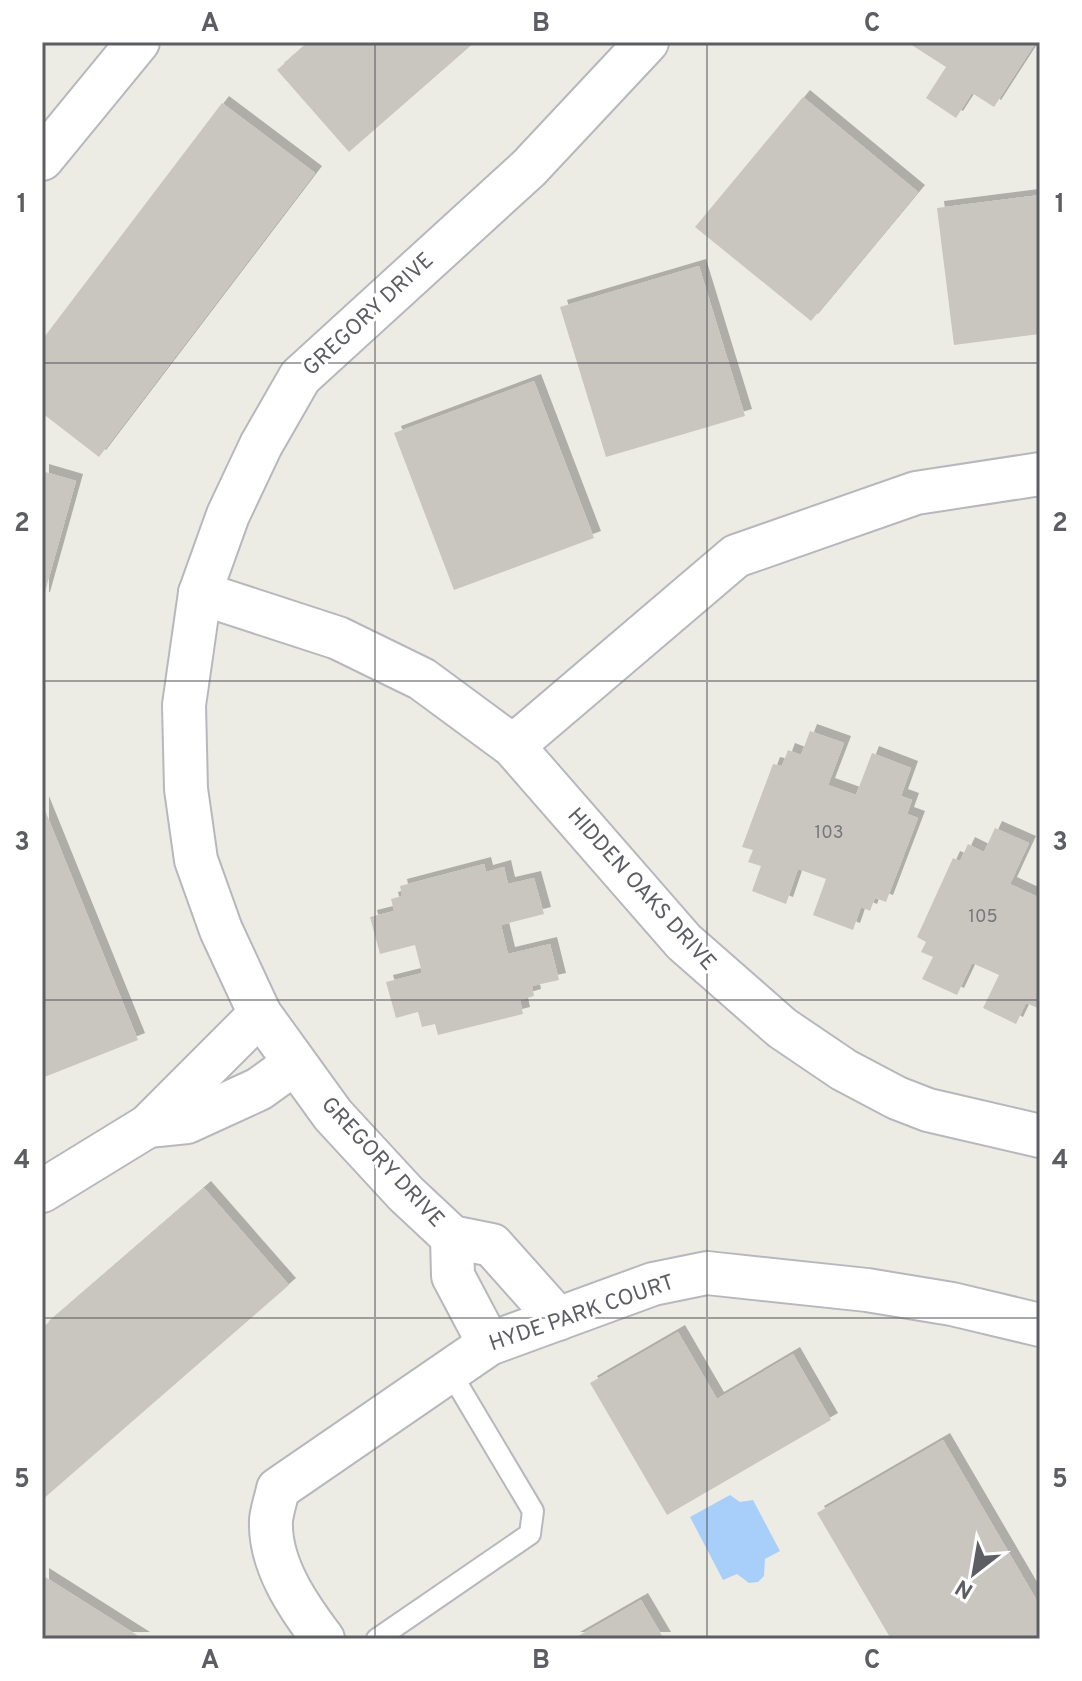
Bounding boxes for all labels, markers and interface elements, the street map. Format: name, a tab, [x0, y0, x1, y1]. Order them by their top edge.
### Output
text: A	[201, 8, 219, 41]
text: B	[532, 8, 550, 41]
text: C	[864, 8, 880, 41]
text: 1	[17, 189, 27, 222]
text: 1	[1055, 189, 1065, 222]
street label: GREGORY DRIVE	[298, 248, 440, 382]
text: 2	[14, 508, 30, 541]
text: 2	[1052, 508, 1068, 541]
street label: HIDDEN OAKS DRIVE	[561, 803, 721, 977]
house number: 103	[814, 822, 844, 845]
text: 3	[14, 827, 30, 860]
text: 3	[1052, 827, 1068, 860]
house number: 105	[968, 906, 998, 929]
street label: GREGORY DRIVE	[315, 1092, 449, 1234]
text: 4	[14, 1145, 30, 1178]
text: 4	[1052, 1145, 1068, 1178]
street label: HYDE PARK COURT	[486, 1270, 678, 1358]
text: 5	[14, 1464, 30, 1497]
text: 5	[1052, 1464, 1068, 1497]
north arrow	[934, 1533, 1014, 1613]
text: N	[951, 1572, 979, 1604]
text: A	[201, 1645, 219, 1678]
text: B	[532, 1645, 550, 1678]
text: C	[864, 1645, 880, 1678]

